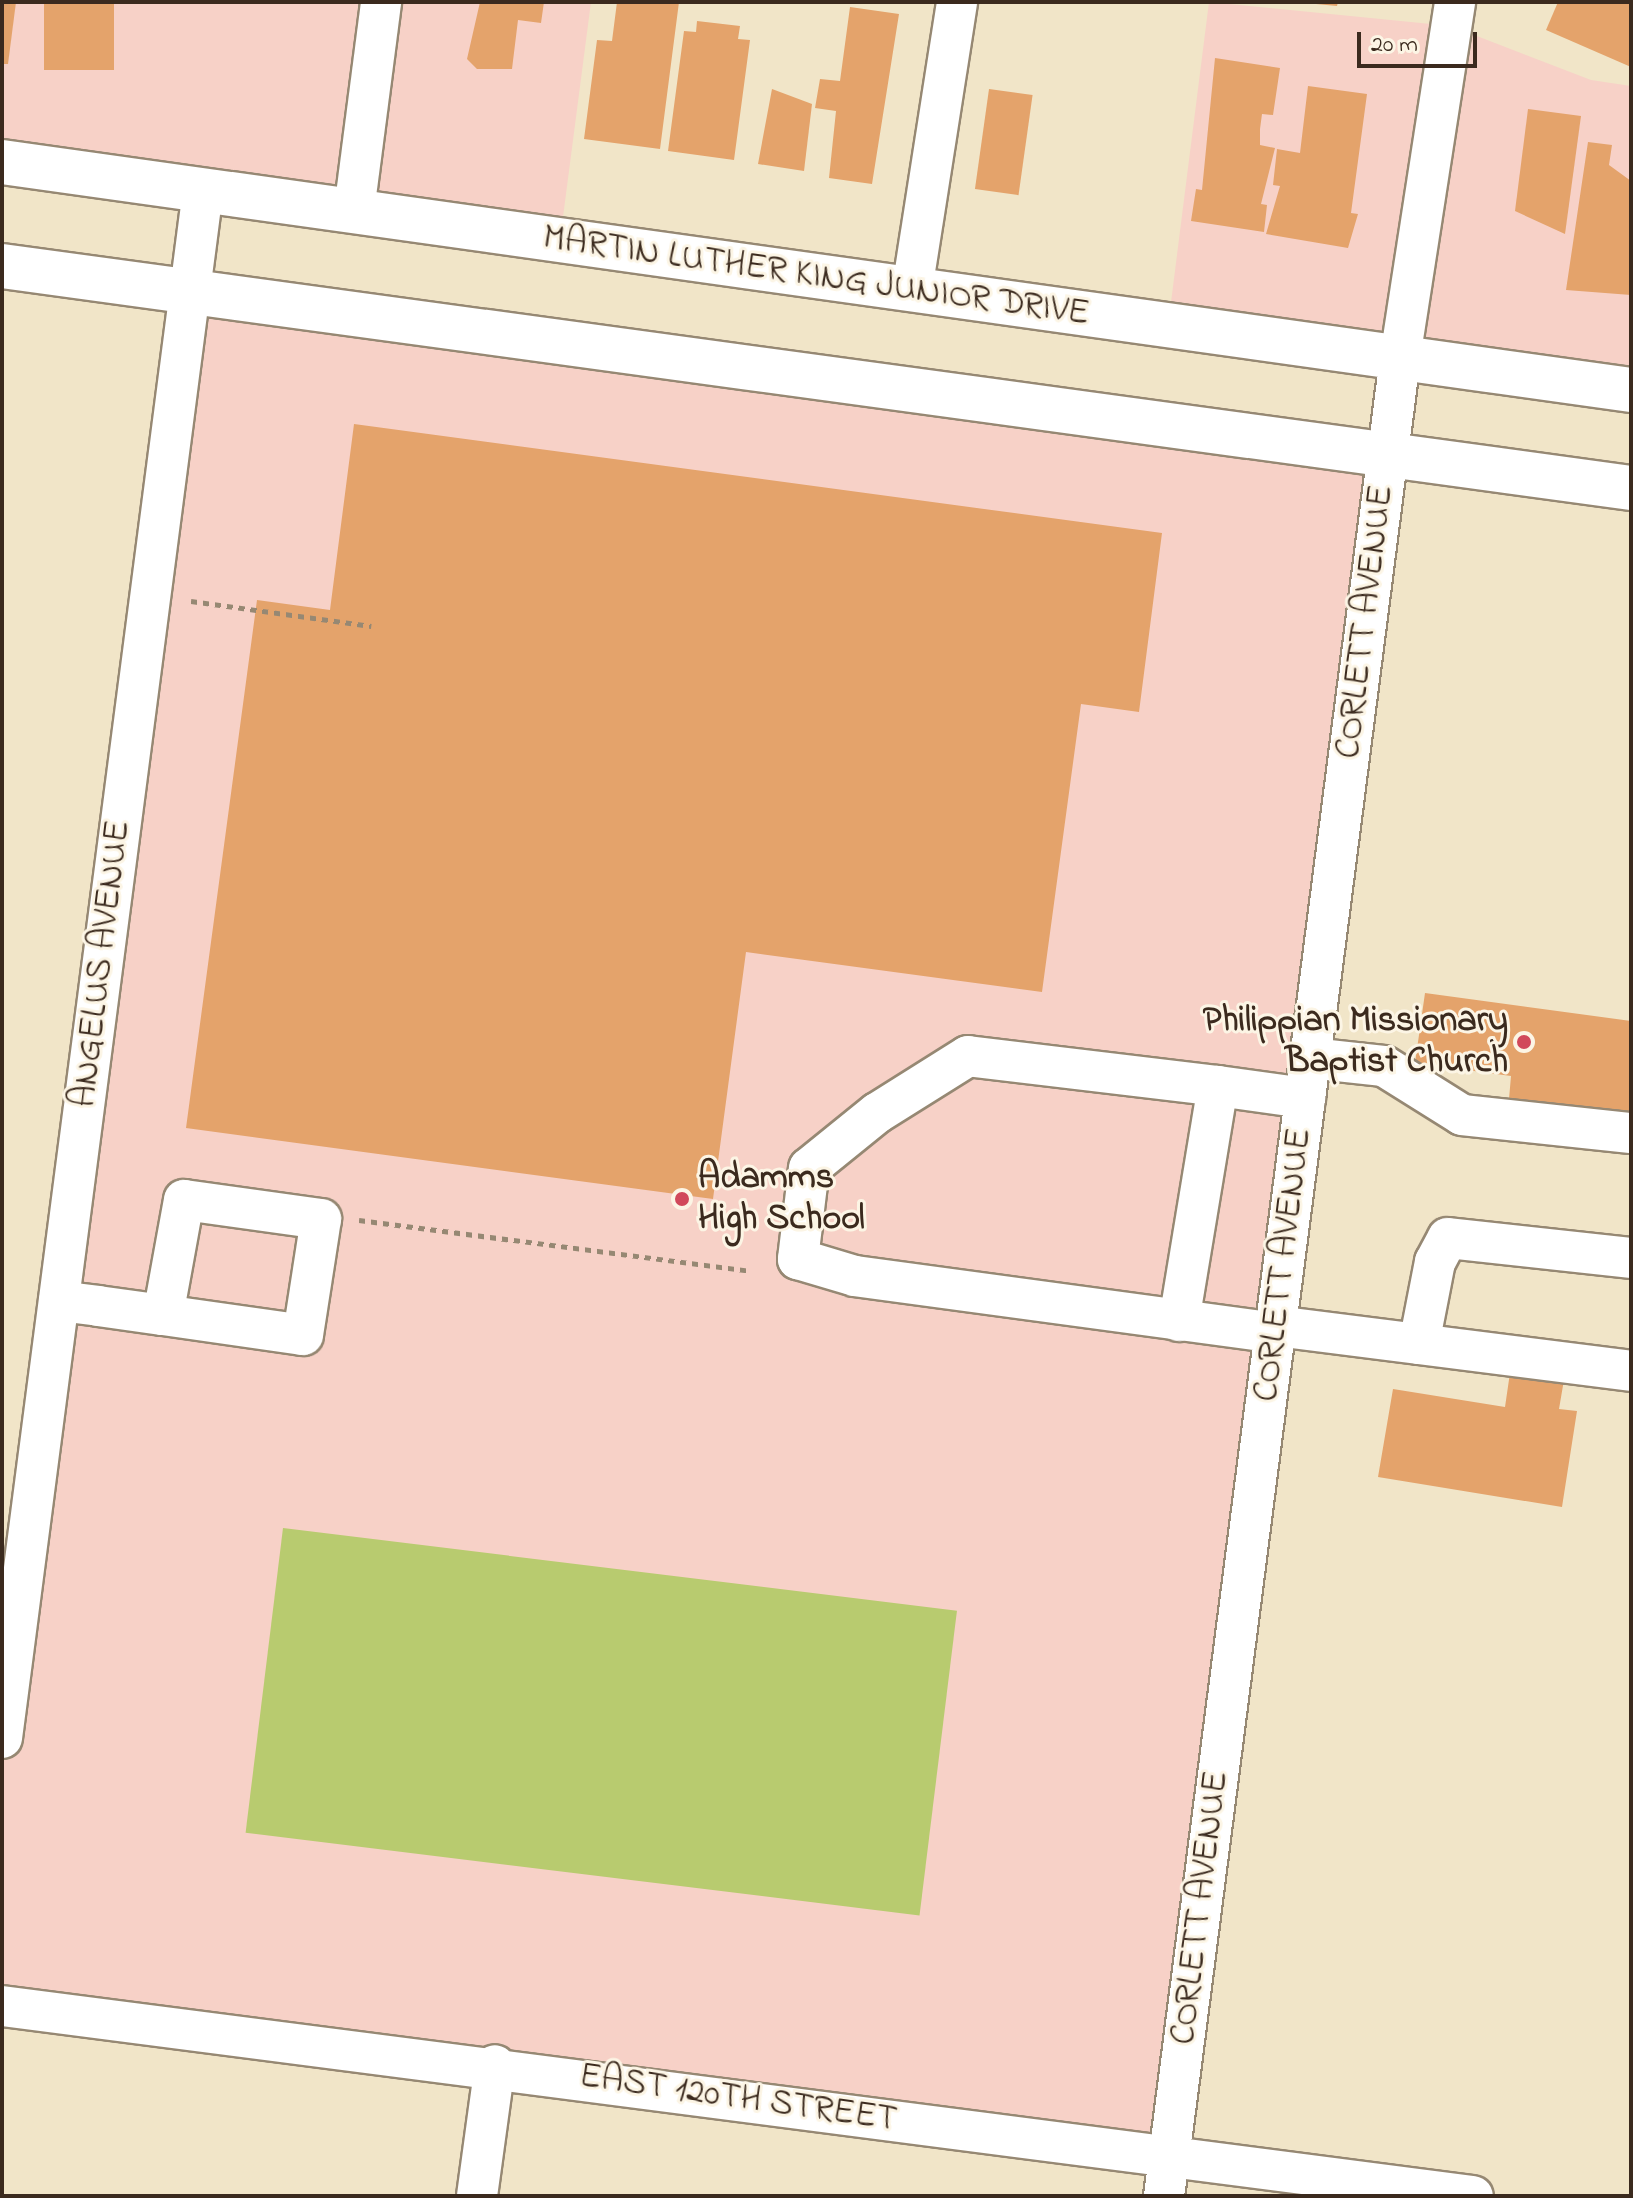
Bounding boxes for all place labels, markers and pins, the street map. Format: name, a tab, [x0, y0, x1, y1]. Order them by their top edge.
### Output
place label: Philippian Missionary Baptist Church	[1203, 999, 1508, 1084]
marker: Philippian Missionary Baptist Church	[1515, 1033, 1533, 1051]
place label: Adamms High School	[698, 1156, 865, 1241]
marker: Adamms High School	[673, 1190, 691, 1208]

